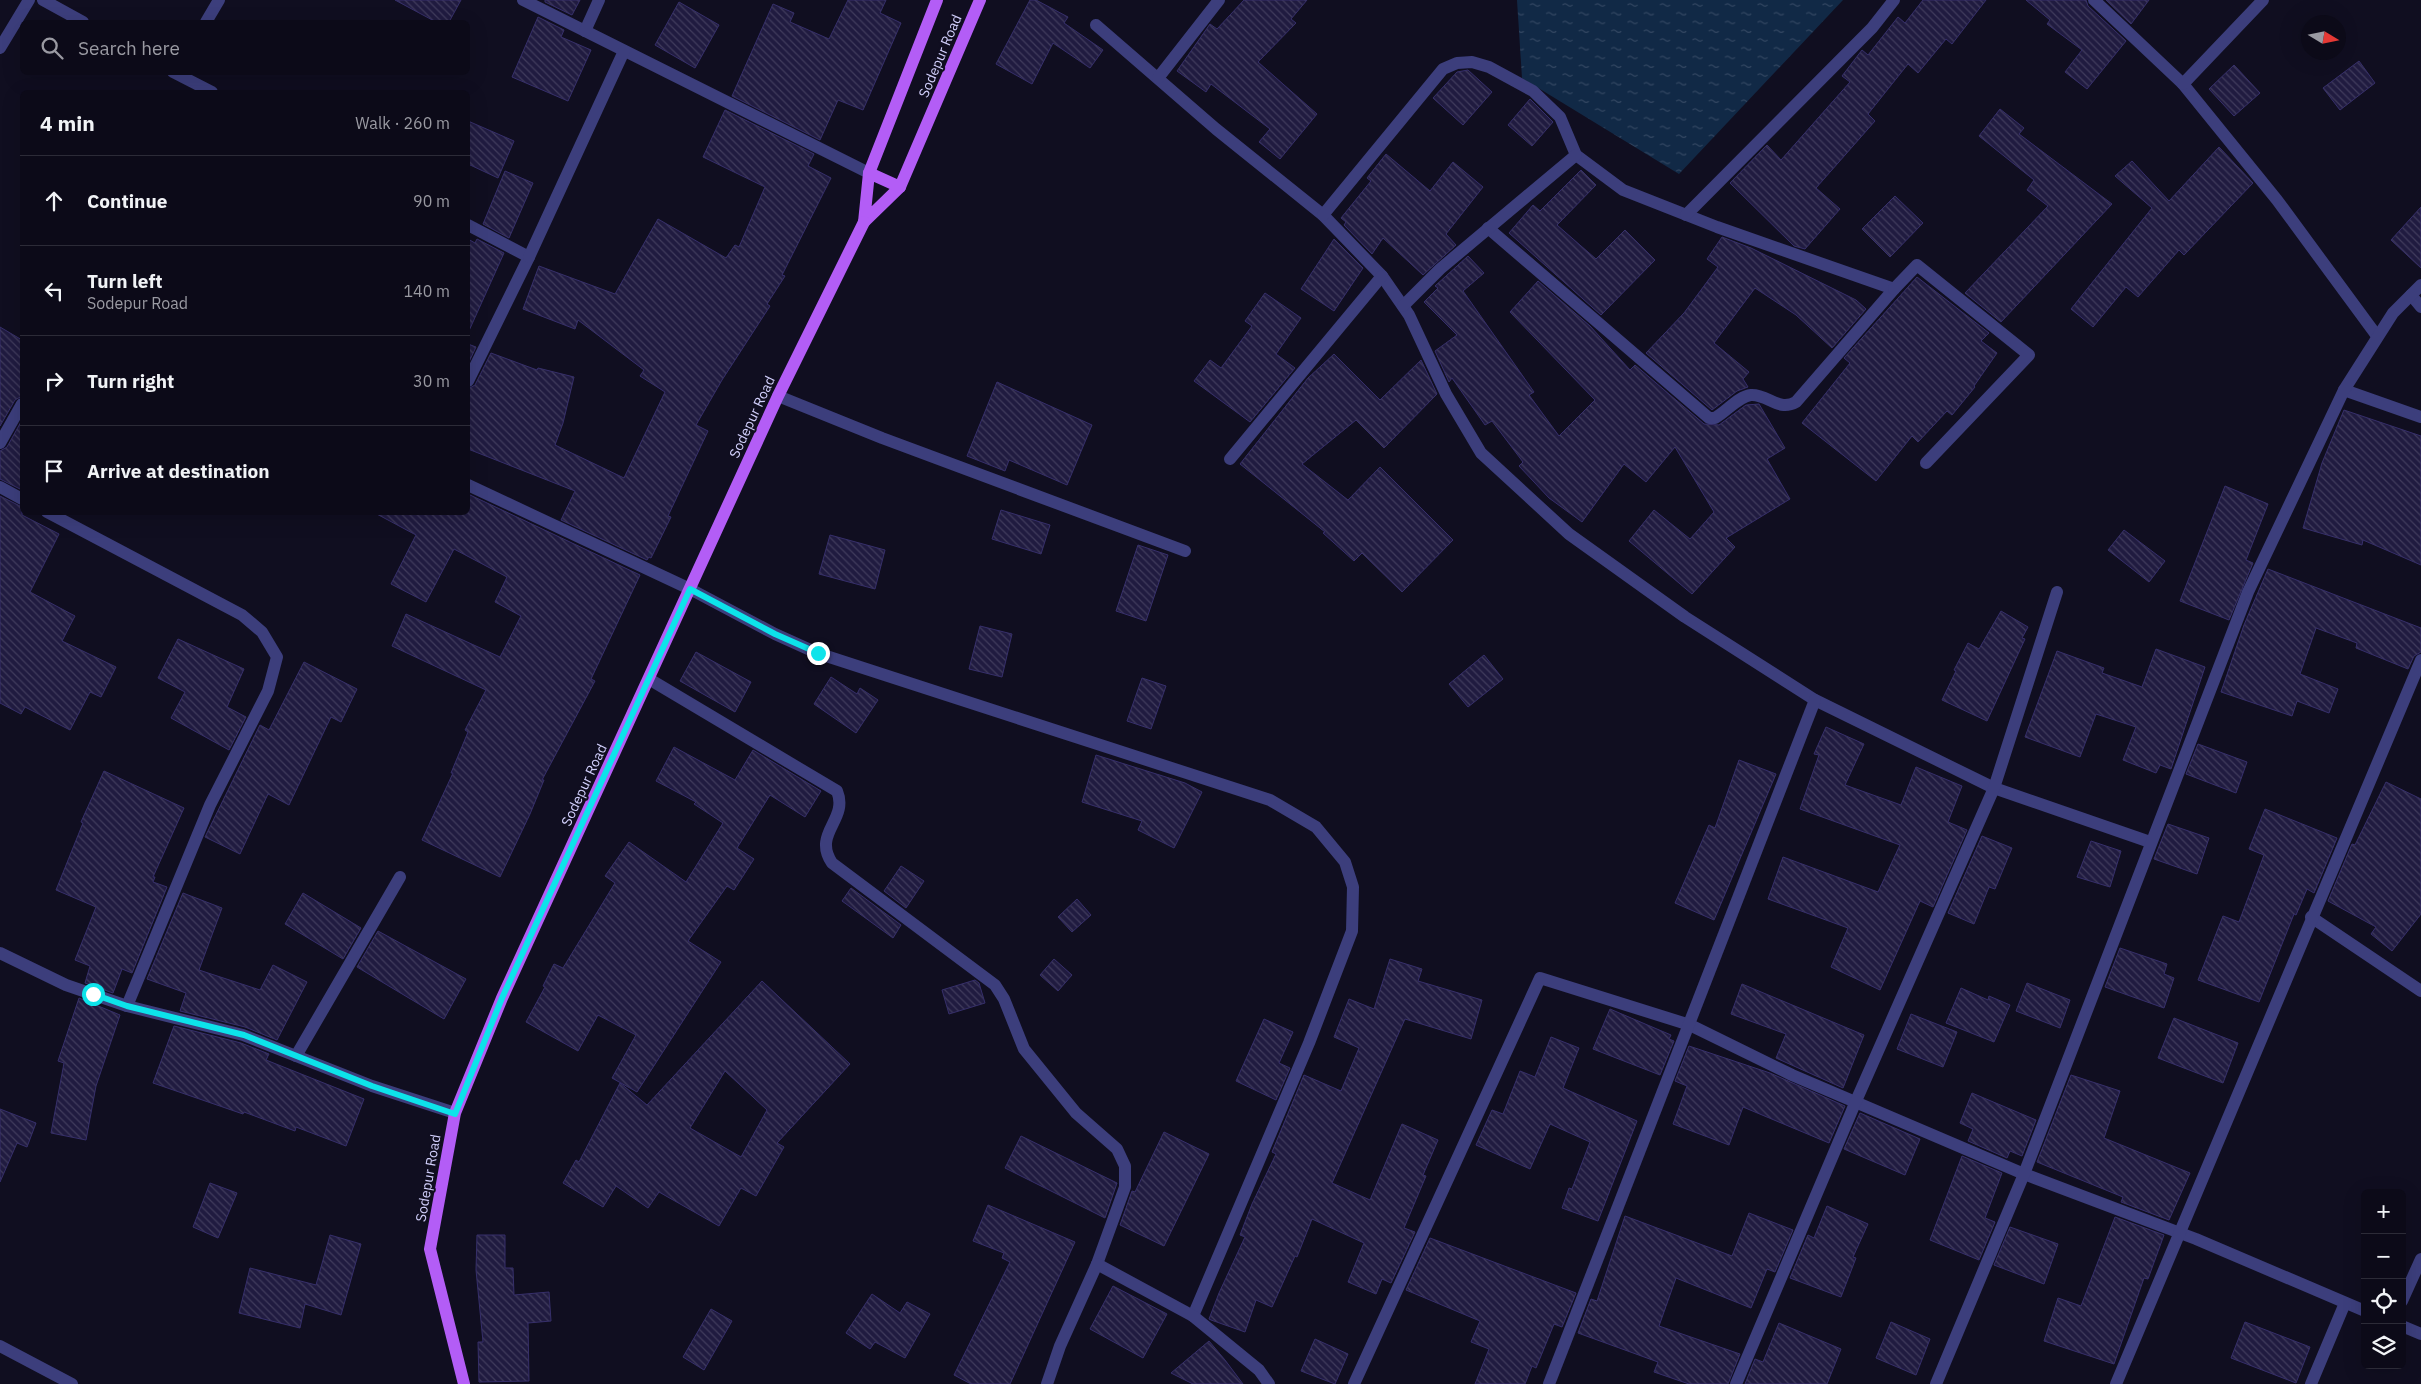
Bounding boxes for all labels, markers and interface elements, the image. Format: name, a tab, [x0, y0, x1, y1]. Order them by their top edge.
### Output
street label: Sodepur Road	[914, 12, 966, 100]
north arrow	[2301, 15, 2346, 60]
search box	[20, 20, 470, 75]
icon: search	[38, 34, 66, 62]
text: Search here	[78, 36, 180, 60]
text: 4 min	[40, 109, 95, 137]
text: Walk · 260 m	[355, 113, 450, 133]
icon: ahead	[40, 187, 68, 215]
text: Continue	[87, 189, 167, 213]
text: 90 m	[413, 191, 450, 211]
text: Turn left	[87, 269, 163, 293]
icon: left	[40, 277, 68, 305]
text: 140 m	[403, 281, 450, 301]
text: Sodepur Road	[87, 293, 188, 313]
icon: right	[40, 367, 68, 395]
text: Turn right	[87, 369, 174, 393]
text: 30 m	[413, 371, 450, 391]
street label: Sodepur Road	[725, 373, 779, 461]
icon: arrive	[40, 457, 68, 485]
text: Arrive at destination	[87, 459, 270, 483]
route end	[807, 642, 830, 665]
street label: Sodepur Road	[557, 741, 611, 829]
route start	[82, 983, 105, 1006]
street label: Sodepur Road	[411, 1133, 445, 1223]
map controls	[2361, 1189, 2406, 1369]
button: +	[2361, 1189, 2406, 1234]
button: −	[2361, 1234, 2406, 1279]
button: locate	[2361, 1279, 2406, 1324]
button: layers	[2361, 1324, 2406, 1369]

